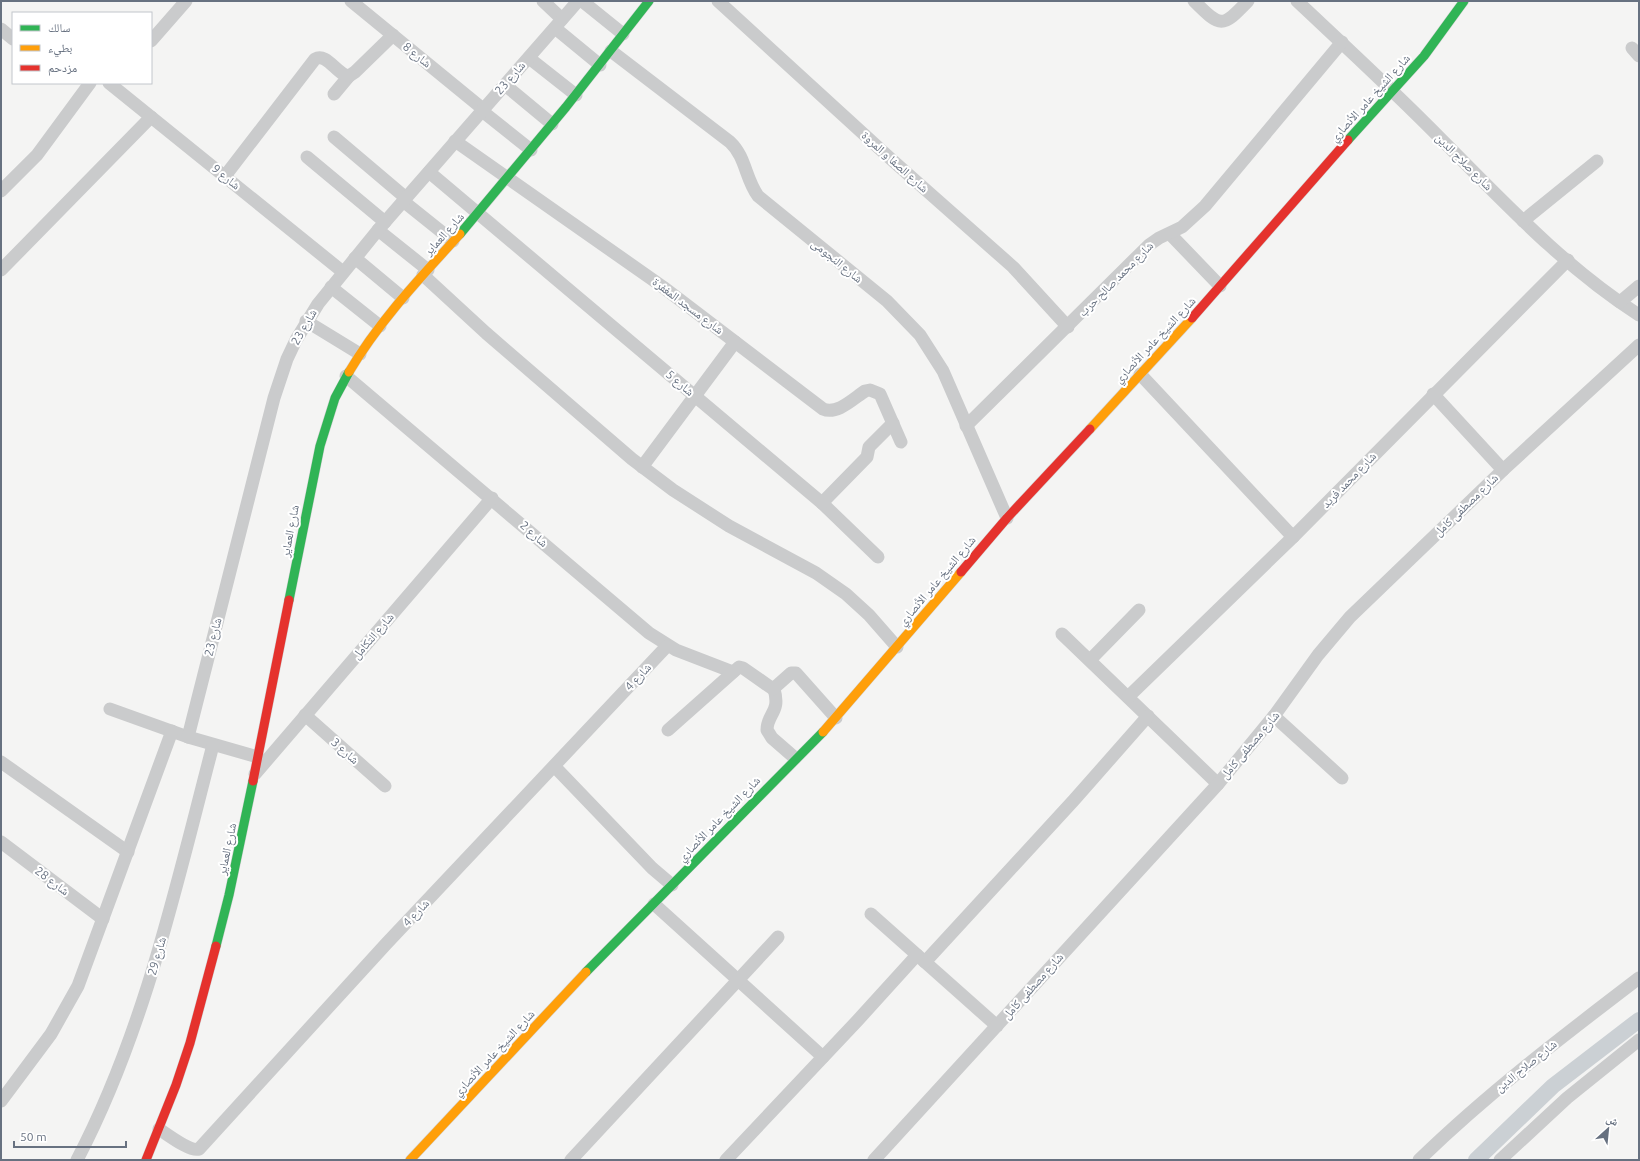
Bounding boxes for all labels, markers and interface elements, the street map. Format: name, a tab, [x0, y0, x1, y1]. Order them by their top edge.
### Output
legend	[12, 12, 152, 84]
text: سالك	[48, 21, 70, 34]
street label: شارع 8	[399, 39, 434, 71]
text: بطيء	[48, 41, 72, 58]
street label: شارع الشيخ عامر الأنصاري	[1327, 51, 1415, 147]
street label: شارع 23	[492, 59, 529, 98]
text: مزدحم	[48, 61, 77, 76]
street label: شارع الصفا و المروة	[858, 128, 931, 196]
street label: شارع صلاح الدين	[1432, 131, 1496, 194]
street label: شارع 9	[208, 161, 243, 193]
street label: شارع العماير	[420, 210, 468, 260]
street label: شارع النجومى	[808, 236, 865, 287]
street label: شارع محمد صالح حرب	[1076, 239, 1157, 320]
street label: شارع مسجد المغفرة	[649, 275, 726, 338]
street label: شارع الشيخ عامر الأنصاري	[1111, 294, 1201, 388]
street label: شارع 23	[288, 306, 321, 348]
street label: شارع 5	[662, 367, 697, 400]
street label: شارع محمد فريد	[1319, 449, 1380, 511]
street label: شارع مصطفى كامل	[1431, 471, 1502, 540]
street label: شارع العماير	[278, 504, 303, 559]
street label: شارع 2	[517, 518, 551, 551]
street label: شارع الشيخ عامر الأنصاري	[895, 533, 981, 631]
street label: شارع التكامل	[349, 610, 398, 663]
street label: شارع 23	[201, 616, 226, 658]
street label: شارع 4	[622, 660, 655, 694]
street label: شارع مصطفى كامل	[1218, 708, 1283, 782]
street label: شارع 3	[328, 735, 362, 768]
street label: شارع الشيخ عامر الأنصاري	[675, 773, 766, 867]
street label: شارع العماير	[214, 822, 240, 878]
street label: شارع 28	[32, 864, 72, 899]
street label: شارع 4	[400, 896, 433, 930]
street label: شارع 29	[145, 935, 170, 977]
street label: شارع مصطفى كامل	[1000, 950, 1067, 1023]
street label: شارع الشيخ عامر الأنصاري	[450, 1007, 540, 1101]
street label: شارع صلاح الدين	[1492, 1037, 1560, 1096]
north arrow	[1588, 1109, 1628, 1149]
text: ش	[1604, 1112, 1621, 1130]
scale bar	[14, 1123, 126, 1149]
text: 50 m	[20, 1130, 47, 1143]

